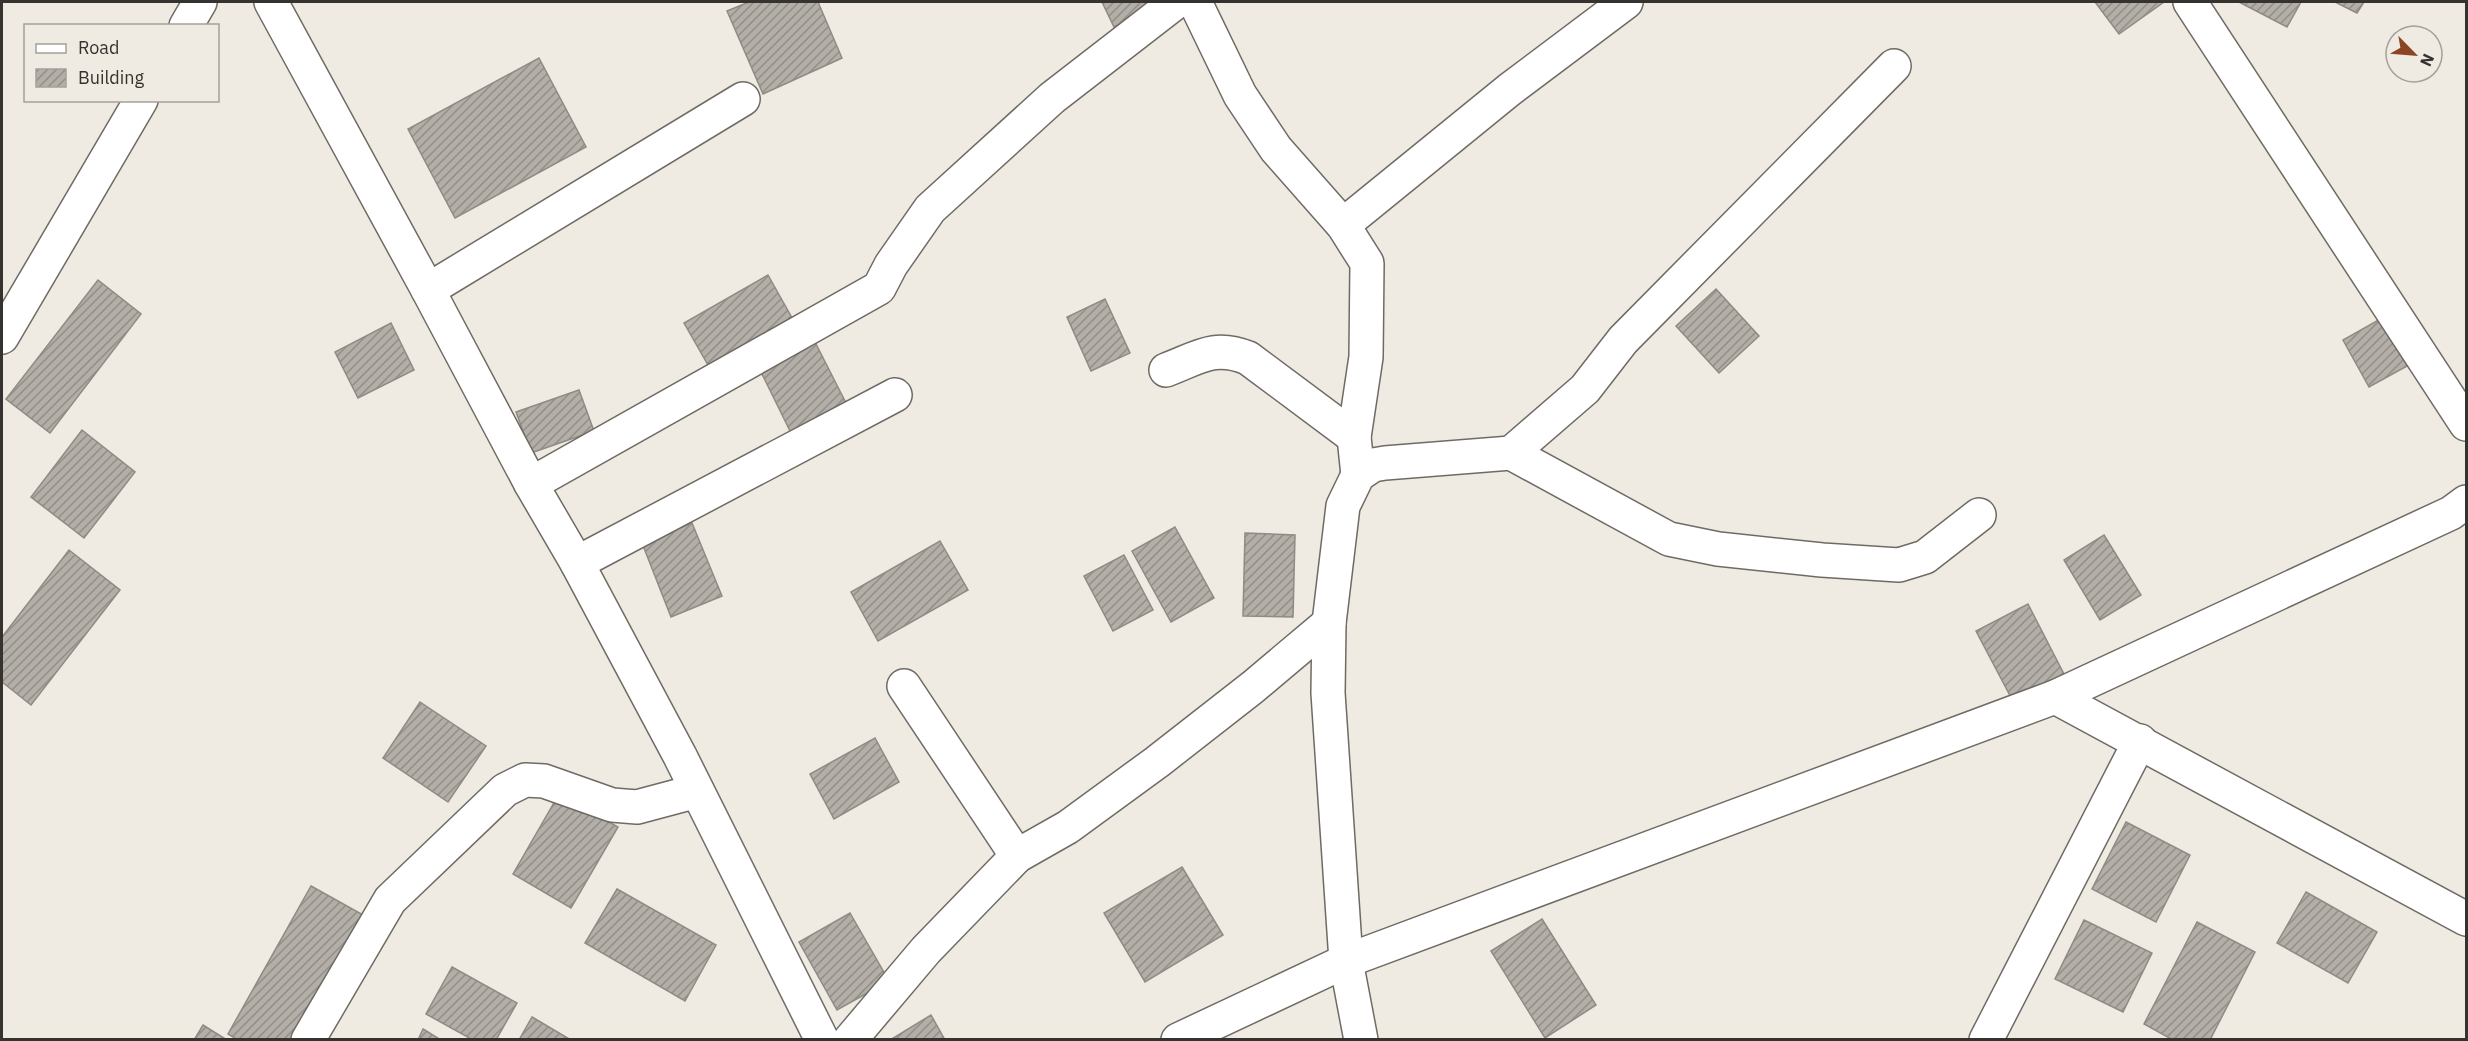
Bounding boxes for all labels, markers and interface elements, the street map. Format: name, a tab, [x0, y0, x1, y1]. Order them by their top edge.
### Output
legend	[24, 24, 219, 102]
north arrow	[2384, 24, 2444, 84]
text: Road	[78, 36, 119, 59]
text: N	[2416, 51, 2439, 70]
text: Building	[78, 66, 145, 89]

